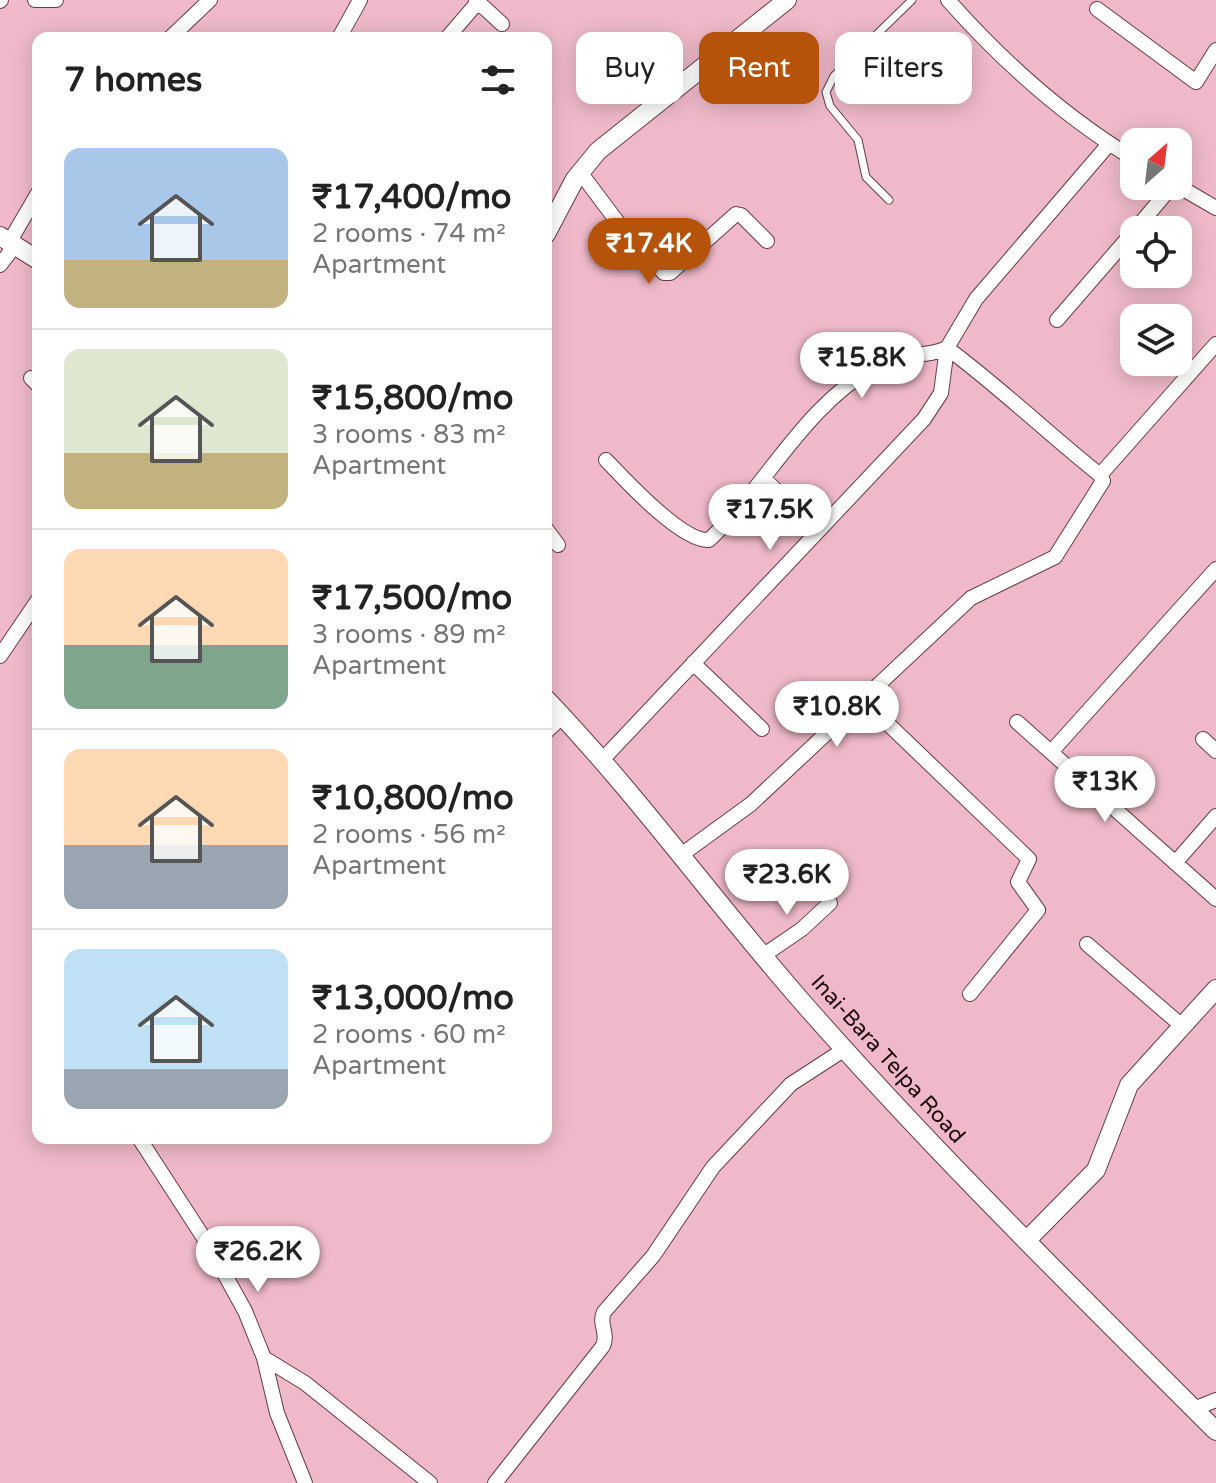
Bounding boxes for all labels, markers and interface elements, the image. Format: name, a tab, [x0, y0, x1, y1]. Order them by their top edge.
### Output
chip: Buy	[576, 32, 683, 104]
chip: Rent	[699, 32, 819, 104]
chip: Filters	[835, 32, 972, 104]
icon: filters	[476, 58, 520, 102]
text: 7 homes	[64, 60, 202, 101]
north arrow	[1120, 128, 1192, 200]
map controls	[1120, 128, 1192, 376]
text: ₹17,400/mo	[312, 177, 512, 218]
icon: home	[128, 180, 224, 276]
button: locate	[1120, 216, 1192, 288]
text: 2 rooms · 74 m²	[312, 218, 506, 249]
pin: ₹17.4K	[584, 218, 714, 286]
text: ₹17.4K	[606, 228, 692, 259]
text: Apartment	[312, 249, 446, 280]
button: layers	[1120, 304, 1192, 376]
pin: ₹15.8K	[797, 332, 927, 400]
text: ₹15.8K	[818, 342, 906, 373]
text: ₹15,800/mo	[312, 378, 513, 419]
icon: home	[128, 381, 224, 477]
text: 3 rooms · 83 m²	[312, 419, 506, 450]
text: Apartment	[312, 450, 446, 481]
pin: ₹17.5K	[705, 484, 835, 552]
text: ₹17.5K	[726, 494, 814, 525]
text: ₹17,500/mo	[312, 578, 512, 619]
icon: home	[128, 581, 224, 677]
text: 3 rooms · 89 m²	[312, 619, 506, 650]
text: Apartment	[312, 650, 446, 681]
pin: ₹10.8K	[772, 681, 902, 749]
text: ₹10.8K	[793, 691, 881, 722]
pin: ₹13K	[1058, 756, 1152, 824]
text: ₹13K	[1072, 766, 1138, 797]
text: ₹10,800/mo	[312, 778, 514, 819]
icon: home	[128, 781, 224, 877]
text: 2 rooms · 56 m²	[312, 819, 506, 850]
pin: ₹23.6K	[722, 849, 852, 917]
text: Apartment	[312, 850, 446, 881]
text: ₹23.6K	[743, 859, 831, 890]
street label: Inai-Bara Telpa Road	[806, 969, 970, 1149]
text: ₹13,000/mo	[312, 978, 514, 1019]
icon: home	[128, 981, 224, 1077]
text: 2 rooms · 60 m²	[312, 1019, 506, 1050]
text: Apartment	[312, 1050, 446, 1081]
pin: ₹26.2K	[193, 1226, 323, 1294]
text: ₹26.2K	[214, 1236, 302, 1267]

